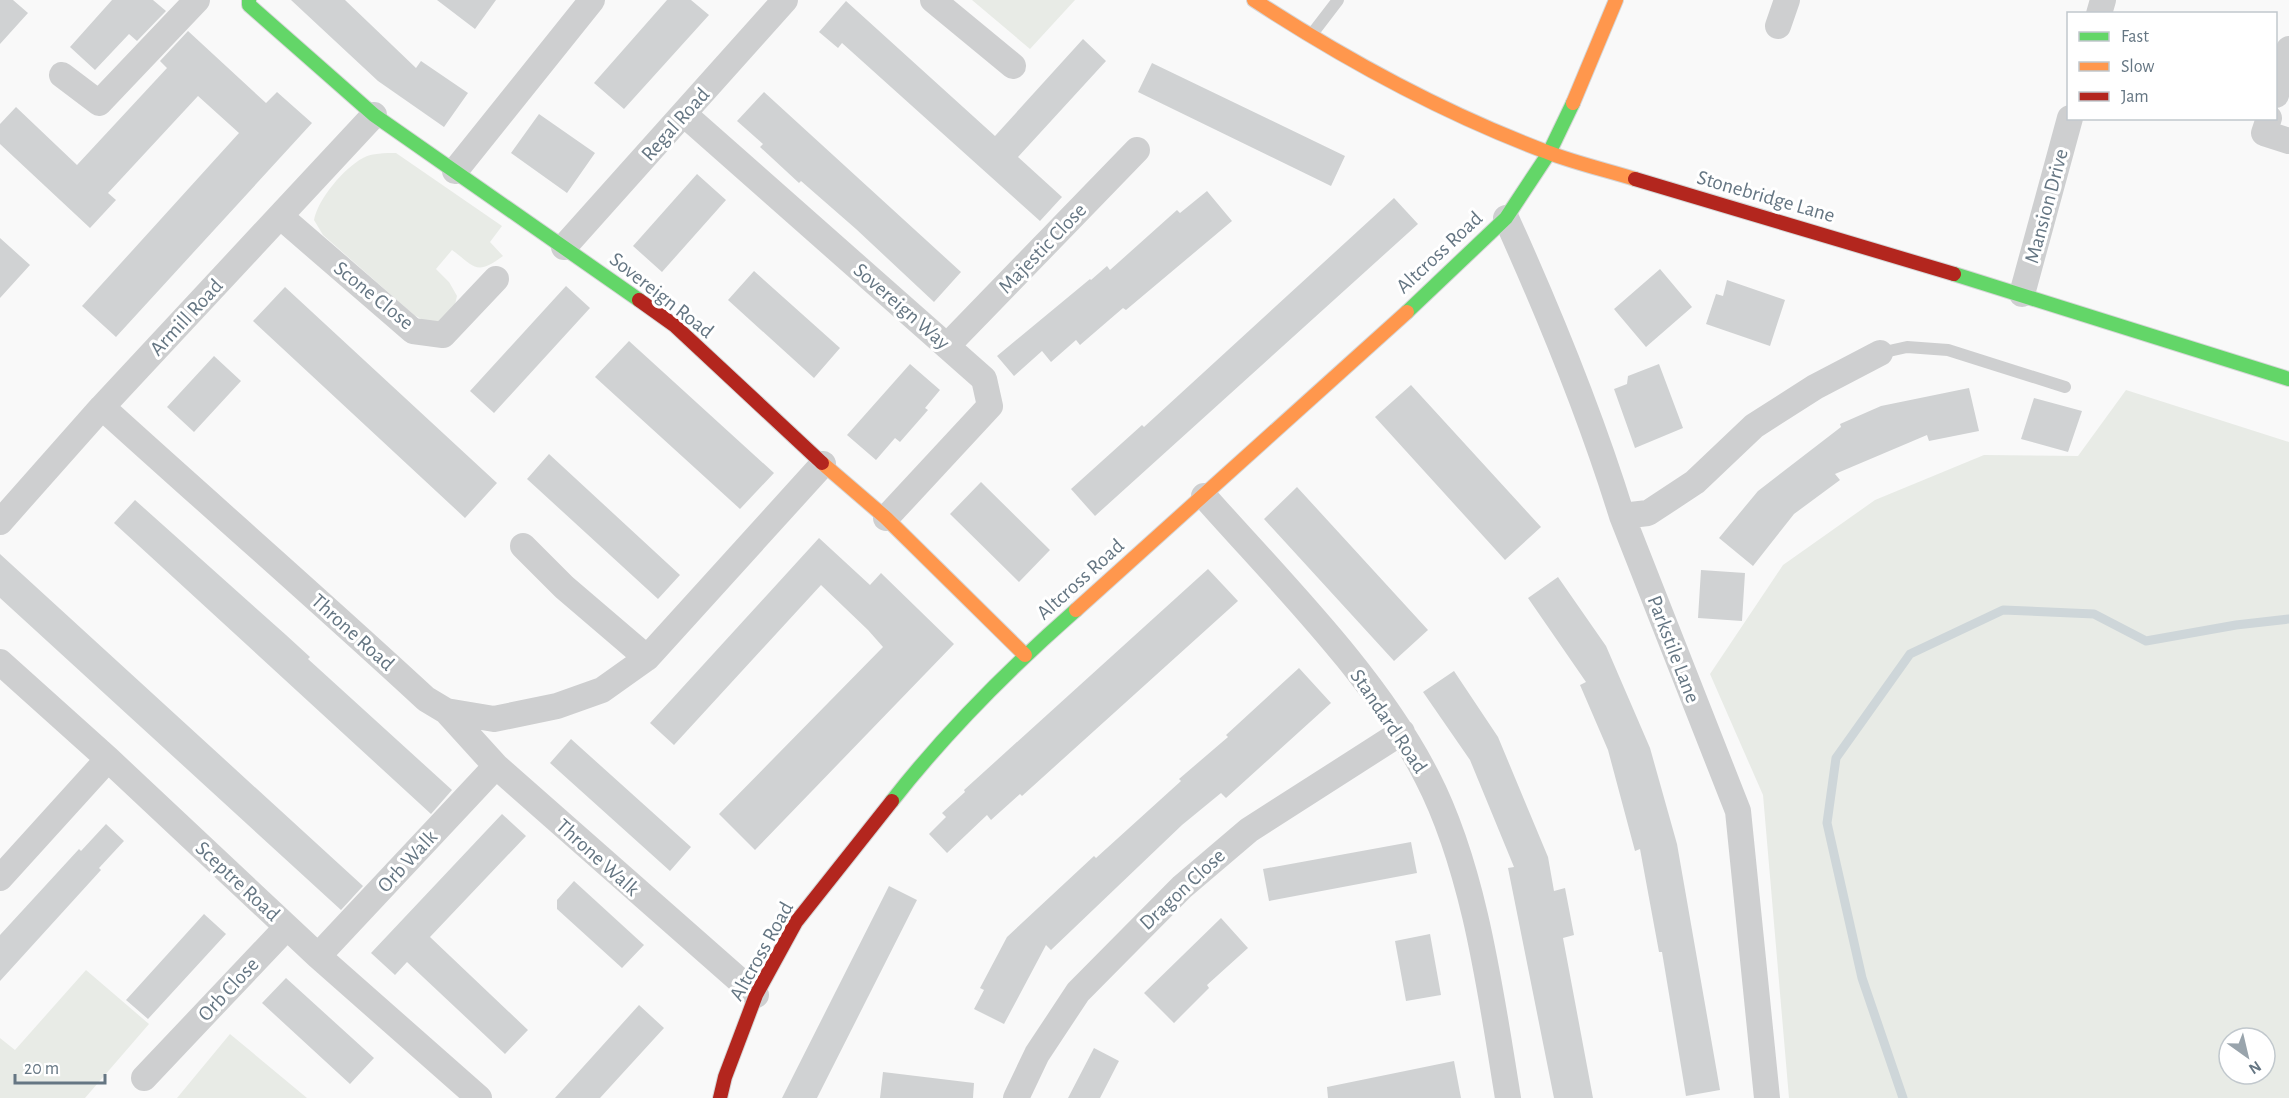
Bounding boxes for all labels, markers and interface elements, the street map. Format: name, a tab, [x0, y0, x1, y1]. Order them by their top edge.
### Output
legend	[2067, 12, 2277, 120]
text: Fast	[2121, 28, 2149, 46]
text: Slow	[2121, 58, 2154, 76]
street label: Regal Road	[637, 84, 714, 165]
text: Jam	[2121, 88, 2149, 106]
street label: Mansion Drive	[2021, 147, 2072, 266]
street label: Stonebridge Lane	[1695, 167, 1837, 226]
street label: Majestic Close	[994, 199, 1090, 297]
street label: Altcross Road	[1392, 207, 1487, 297]
street label: Sovereign Road	[606, 248, 718, 342]
street label: Scone Close	[330, 257, 417, 334]
street label: Sovereign Way	[850, 259, 954, 354]
street label: Armill Road	[146, 275, 227, 360]
street label: Altcross Road	[1033, 535, 1128, 624]
street label: Throne Road	[307, 590, 398, 675]
street label: Parkstile Lane	[1644, 593, 1704, 706]
street label: Standard Road	[1346, 666, 1431, 777]
street label: Throne Walk	[552, 815, 644, 900]
street label: Orb Walk	[374, 826, 441, 896]
street label: Sceptre Road	[192, 837, 284, 925]
street label: Dragon Close	[1136, 845, 1229, 934]
street label: Altcross Road	[726, 898, 797, 1004]
street label: Orb Close	[194, 954, 263, 1025]
north arrow	[2217, 1026, 2277, 1086]
scale bar	[15, 1047, 105, 1085]
text: N	[2246, 1058, 2264, 1077]
text: 20 m	[24, 1060, 59, 1078]

